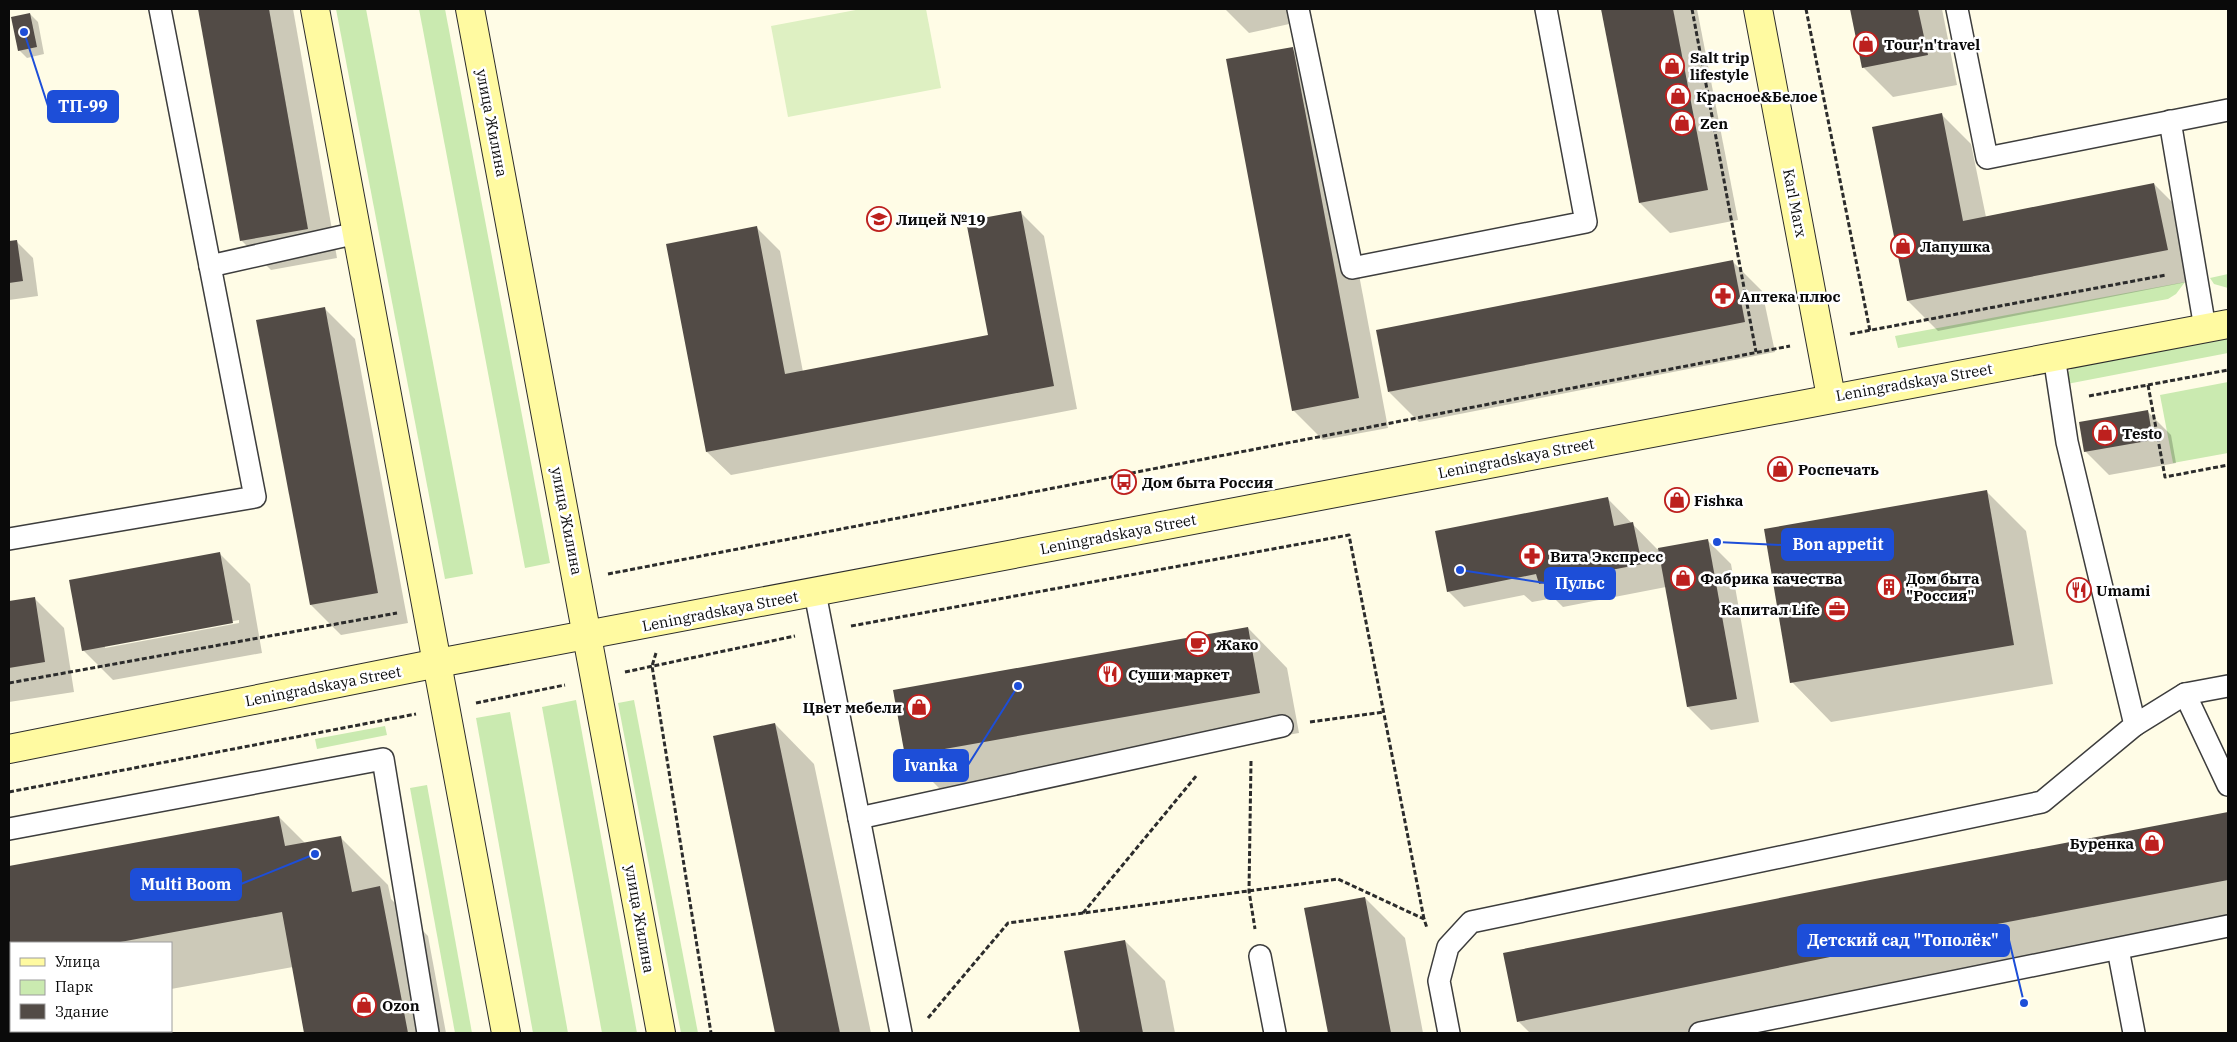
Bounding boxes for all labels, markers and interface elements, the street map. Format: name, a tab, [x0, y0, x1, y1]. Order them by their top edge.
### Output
shop icon: Tour'n'travel	[1853, 31, 1879, 57]
place label: Tour'n'travel	[1884, 35, 1980, 54]
place label: Salt trip lifestyle	[1690, 48, 1749, 84]
shop icon: Salt trip lifestyle	[1659, 53, 1685, 79]
street label: улица Жилина	[472, 67, 512, 179]
shop icon: Красное&Белое	[1665, 83, 1691, 109]
place label: Красное&Белое	[1696, 87, 1818, 106]
callout: ТП-99	[48, 91, 118, 122]
text: ТП-99	[58, 96, 108, 116]
shop icon: Zen	[1669, 110, 1695, 136]
place label: Zen	[1700, 114, 1728, 133]
street label: Karl Marx	[1779, 167, 1811, 239]
school or university icon: Лицей №19	[866, 206, 892, 232]
place label: Лицей №19	[896, 210, 985, 229]
shop icon: Лапушка	[1890, 233, 1916, 259]
place label: Лапушка	[1920, 237, 1991, 256]
pharmacy icon: Аптека плюс	[1710, 283, 1736, 309]
place label: Аптека плюс	[1740, 287, 1841, 306]
street label: Leningradskaya Street	[1834, 359, 1994, 405]
shop icon: Testo	[2092, 420, 2118, 446]
place label: Testo	[2122, 424, 2163, 443]
street label: Leningradskaya Street	[1436, 434, 1596, 482]
shop icon: Роспечать	[1767, 456, 1793, 482]
place label: Роспечать	[1798, 460, 1879, 479]
street label: улица Жилина	[547, 465, 587, 577]
bus stop icon: Дом быта Россия	[1111, 469, 1137, 495]
place label: Дом быта Россия	[1142, 473, 1273, 492]
shop icon: Fishка	[1664, 487, 1690, 513]
place label: Fishка	[1694, 491, 1744, 510]
street label: Leningradskaya Street	[1038, 510, 1198, 558]
callout: Bon appetit	[1782, 529, 1893, 560]
text: Bon appetit	[1793, 534, 1883, 554]
pharmacy icon: Вита Экспресс	[1519, 543, 1545, 569]
place label: Вита Экспресс	[1550, 547, 1663, 566]
shop icon: Фабрика качества	[1670, 565, 1696, 591]
callout: Пульс	[1545, 568, 1615, 599]
place label: Фабрика качества	[1700, 569, 1843, 588]
place label: Дом быта "Россия"	[1906, 569, 1980, 605]
text: Пульс	[1555, 573, 1605, 593]
building icon: Дом быта "Россия"	[1876, 574, 1902, 600]
restaurant icon: Umami	[2066, 577, 2092, 603]
place label: Umami	[2096, 581, 2150, 600]
street label: Leningradskaya Street	[640, 587, 800, 635]
office icon: Капитал Life	[1824, 596, 1850, 622]
place label: Капитал Life	[1721, 600, 1820, 619]
cafe icon: Жако	[1185, 631, 1211, 657]
place label: Жако	[1216, 635, 1259, 654]
restaurant icon: Суши маркет	[1097, 661, 1123, 687]
street label: Leningradskaya Street	[243, 662, 403, 710]
place label: Суши маркет	[1128, 665, 1230, 684]
shop icon: Цвет мебели	[906, 694, 932, 720]
place label: Цвет мебели	[803, 698, 902, 717]
callout: Ivanka	[894, 750, 968, 781]
text: Ivanka	[904, 755, 958, 775]
shop icon: Буренка	[2139, 830, 2165, 856]
place label: Буренка	[2070, 834, 2134, 853]
street label: улица Жилина	[621, 863, 659, 975]
callout: Multi Boom	[131, 869, 241, 900]
text: Multi Boom	[141, 874, 232, 894]
callout: Детский сад "Тополёк"	[1798, 925, 2009, 956]
text: Детский сад "Тополёк"	[1807, 930, 1999, 950]
legend	[10, 942, 172, 1032]
text: Улица	[55, 952, 100, 971]
text: Парк	[55, 977, 93, 996]
shop icon: Ozon	[351, 992, 377, 1018]
place label: Ozon	[382, 996, 420, 1015]
text: Здание	[55, 1002, 109, 1021]

